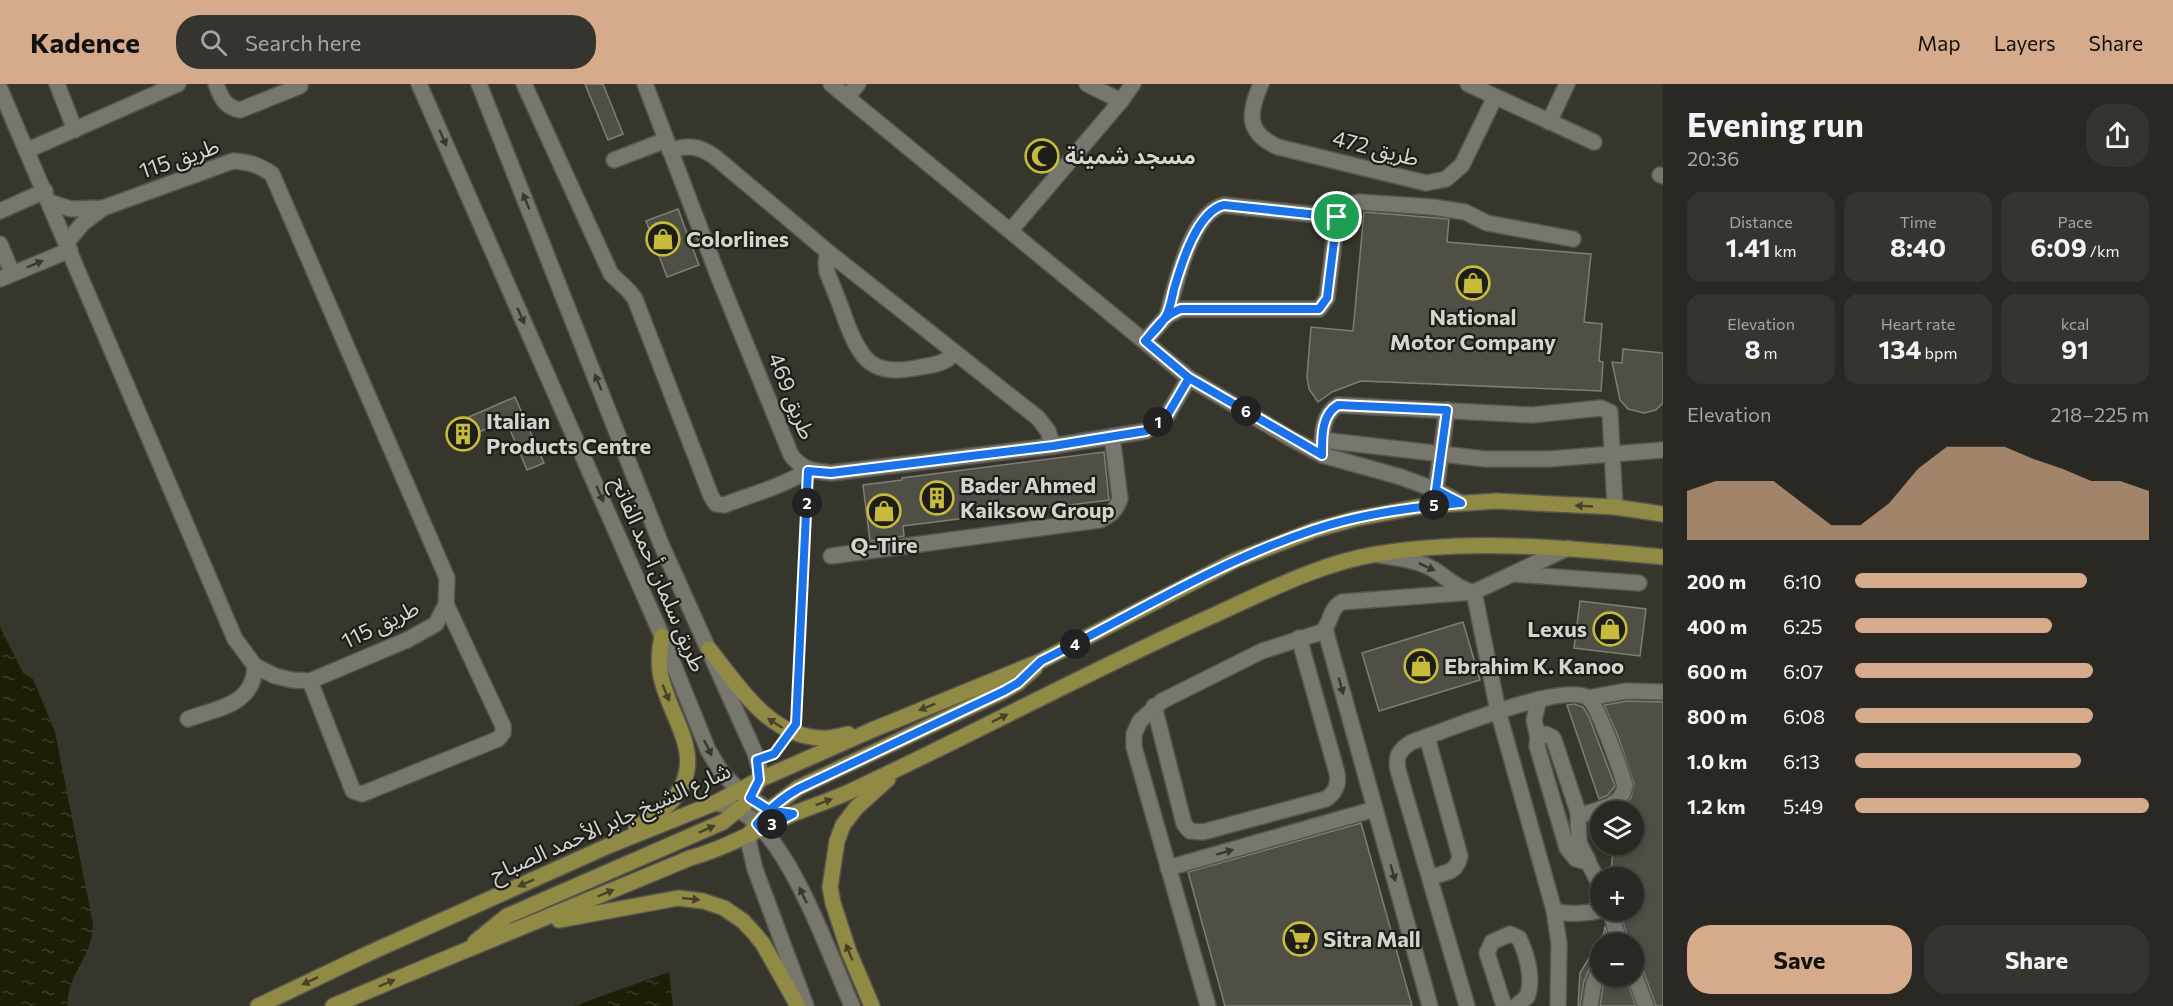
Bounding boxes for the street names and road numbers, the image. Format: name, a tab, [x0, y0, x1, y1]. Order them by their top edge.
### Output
street label: طريق 472	[1330, 124, 1422, 172]
street label: طريق 115	[135, 131, 223, 185]
street label: طريق 469	[762, 348, 822, 444]
street label: طريق سلمان أحمد الفاتح	[602, 472, 713, 677]
street label: طريق 115	[337, 593, 423, 655]
street label: شارع الشيخ جابر الأحمد الصباح	[485, 756, 736, 891]

